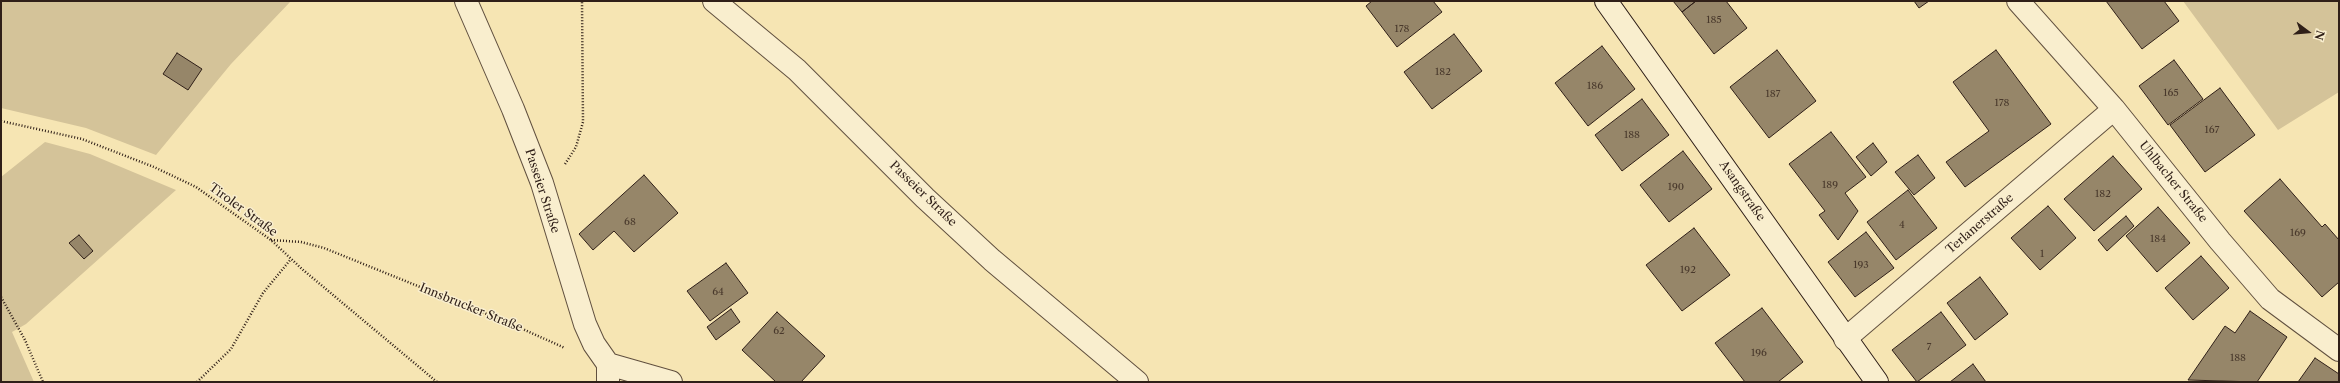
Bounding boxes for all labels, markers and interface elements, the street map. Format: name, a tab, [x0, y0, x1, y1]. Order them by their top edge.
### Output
north arrow	[2288, 12, 2328, 52]
house number: 185	[1706, 14, 1722, 26]
house number: 178	[1394, 23, 1410, 35]
text: N	[2311, 29, 2328, 42]
house number: 182	[1435, 66, 1451, 78]
house number: 186	[1587, 80, 1603, 92]
house number: 165	[2163, 87, 2179, 99]
house number: 187	[1765, 88, 1781, 100]
house number: 178	[1994, 97, 2010, 109]
house number: 167	[2205, 124, 2219, 136]
house number: 188	[1624, 129, 1640, 141]
street label: Uhlbacher Straße	[2136, 138, 2210, 226]
street label: Passeier Straße	[522, 147, 562, 235]
street label: Passeier Straße	[886, 158, 960, 230]
street label: Asangstraße	[1716, 158, 1768, 224]
house number: 189	[1822, 179, 1838, 191]
street label: Tiroler Straße	[206, 180, 280, 240]
house number: 190	[1668, 181, 1684, 193]
house number: 182	[2095, 188, 2111, 200]
street label: Terlanerstraße	[1943, 191, 2017, 257]
house number: 68	[624, 216, 636, 228]
house number: 4	[1899, 219, 1905, 231]
house number: 169	[2290, 227, 2306, 239]
house number: 184	[2150, 233, 2166, 245]
house number: 1	[2040, 248, 2044, 260]
house number: 193	[1853, 259, 1869, 271]
house number: 192	[1680, 264, 1696, 276]
street label: Innsbrucker Straße	[417, 281, 525, 335]
house number: 64	[712, 286, 724, 298]
house number: 62	[773, 325, 785, 337]
house number: 7	[1927, 341, 1931, 353]
house number: 196	[1751, 347, 1767, 359]
house number: 188	[2230, 352, 2246, 364]

